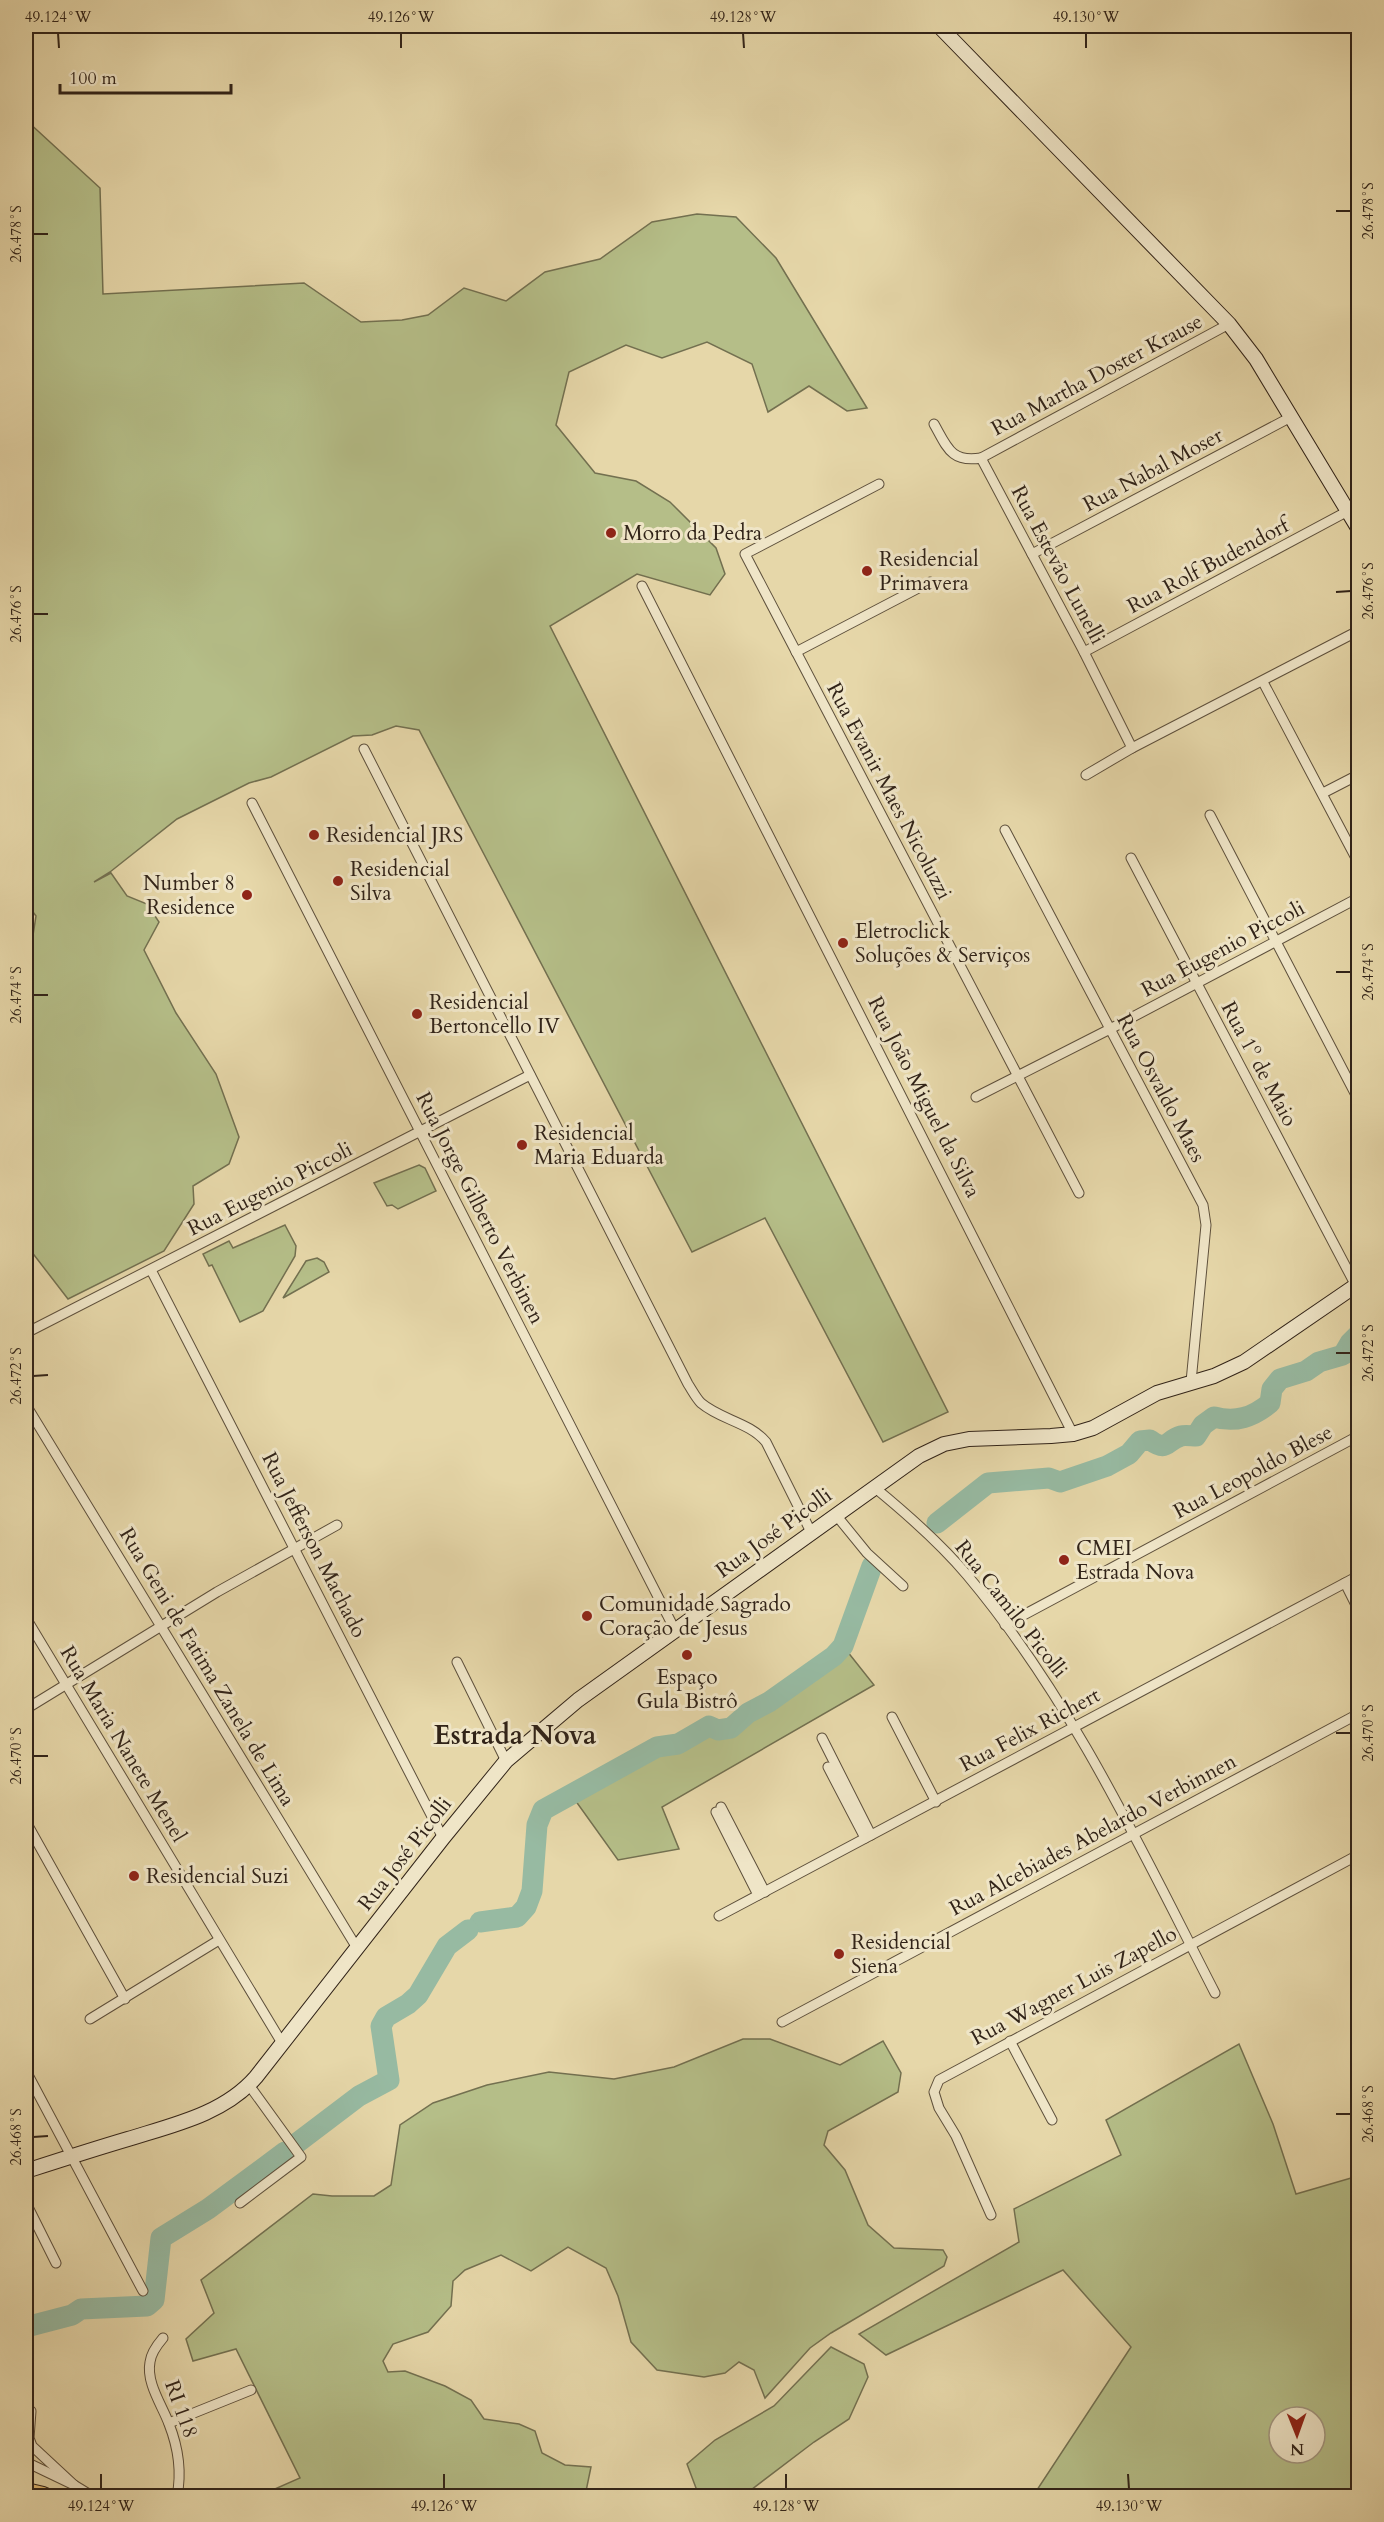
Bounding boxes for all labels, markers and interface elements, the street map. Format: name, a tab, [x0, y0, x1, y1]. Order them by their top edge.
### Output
text: 49.124°W	[25, 7, 92, 27]
text: 49.126°W	[368, 7, 435, 27]
text: 49.128°W	[710, 7, 777, 27]
text: 49.130°W	[1053, 7, 1120, 27]
scale bar	[60, 57, 231, 95]
text: 100 m	[69, 66, 117, 91]
text: 26.478°S	[1358, 182, 1378, 240]
text: 26.478°S	[6, 205, 26, 263]
street label: Rua Martha Doster Krause	[986, 307, 1208, 443]
street label: Rua Nabal Moser	[1078, 421, 1228, 519]
street label: Rua Estevão Lunelli	[1004, 480, 1112, 650]
street label: Rua Rolf Budendorf	[1122, 509, 1297, 621]
place label: Morro da Pedra	[623, 519, 762, 548]
marker: Morro da Pedra	[604, 526, 618, 540]
place label: Residencial Primavera	[879, 545, 979, 598]
text: 26.476°S	[1358, 562, 1378, 620]
marker: Residencial Primavera	[860, 564, 874, 578]
text: 26.476°S	[6, 585, 26, 643]
street label: Rua Evanir Maes Nicoluzzi	[819, 677, 959, 905]
place label: Residencial JRS	[326, 821, 463, 850]
marker: Residencial JRS	[307, 828, 321, 842]
place label: Residencial Silva	[350, 855, 450, 908]
place label: Number 8 Residence	[143, 869, 235, 922]
marker: Residencial Silva	[331, 874, 345, 888]
marker: Number 8 Residence	[240, 888, 254, 902]
street label: Rua Eugenio Piccoli	[1136, 894, 1310, 1004]
place label: Eletroclick Soluções & Serviços	[855, 917, 1030, 970]
marker: Eletroclick Soluções & Serviços	[836, 936, 850, 950]
text: 26.474°S	[1358, 943, 1378, 1001]
text: 26.474°S	[6, 966, 26, 1024]
place label: Residencial Bertoncello IV	[429, 988, 560, 1041]
street label: Rua João Miguel da Silva	[861, 991, 987, 1203]
street label: Rua 1º de Maio	[1214, 997, 1304, 1131]
marker: Residencial Bertoncello IV	[410, 1007, 424, 1021]
street label: Rua Osvaldo Maes	[1110, 1009, 1212, 1167]
street label: Rua Jorge Gilberto Verbinen	[409, 1087, 551, 1329]
place label: Residencial Maria Eduarda	[534, 1119, 664, 1172]
street label: Rua Eugenio Piccoli	[183, 1135, 358, 1243]
marker: Residencial Maria Eduarda	[515, 1138, 529, 1152]
text: 26.472°S	[1358, 1324, 1378, 1382]
text: 26.472°S	[6, 1347, 26, 1405]
street label: Rua Leopoldo Blese	[1168, 1418, 1338, 1526]
street label: Rua Jefferson Machado	[255, 1447, 373, 1643]
street label: Rua José Picolli	[710, 1481, 838, 1585]
street label: Rua Geni de Fatima Zanela de Lima	[112, 1522, 302, 1812]
street label: Rua Camilo Picolli	[948, 1534, 1074, 1684]
place label: CMEI Estrada Nova	[1076, 1534, 1194, 1587]
marker: CMEI Estrada Nova	[1057, 1553, 1071, 1567]
place label: Comunidade Sagrado Coração de Jesus	[599, 1590, 791, 1643]
marker: Comunidade Sagrado Coração de Jesus	[580, 1609, 594, 1623]
street label: Rua Maria Nanete Menel	[53, 1640, 193, 1848]
marker: Espaço Gula Bistrô	[680, 1648, 694, 1662]
place label: Espaço Gula Bistrô	[636, 1663, 738, 1716]
street label: Rua Felix Richert	[955, 1681, 1106, 1779]
text: 26.470°S	[1358, 1704, 1378, 1762]
district label: Estrada Nova	[433, 1717, 597, 1754]
text: 26.470°S	[6, 1727, 26, 1785]
street label: Rua Alcebiades Abelardo Verbinnen	[945, 1747, 1242, 1923]
street label: Rua José Picolli	[351, 1791, 459, 1917]
place label: Residencial Suzi	[146, 1862, 289, 1891]
marker: Residencial Suzi	[127, 1869, 141, 1883]
street label: Rua Wagner Luis Zapello	[966, 1919, 1182, 2053]
place label: Residencial Siena	[851, 1928, 951, 1981]
marker: Residencial Siena	[832, 1947, 846, 1961]
text: 26.468°S	[1358, 2085, 1378, 2143]
text: 26.468°S	[6, 2108, 26, 2166]
street label: RI 118	[157, 2376, 205, 2442]
north arrow	[1267, 2405, 1327, 2465]
text: N	[1290, 2438, 1304, 2460]
text: 49.124°W	[68, 2496, 135, 2516]
text: 49.126°W	[411, 2496, 478, 2516]
text: 49.128°W	[753, 2496, 820, 2516]
text: 49.130°W	[1096, 2496, 1163, 2516]

